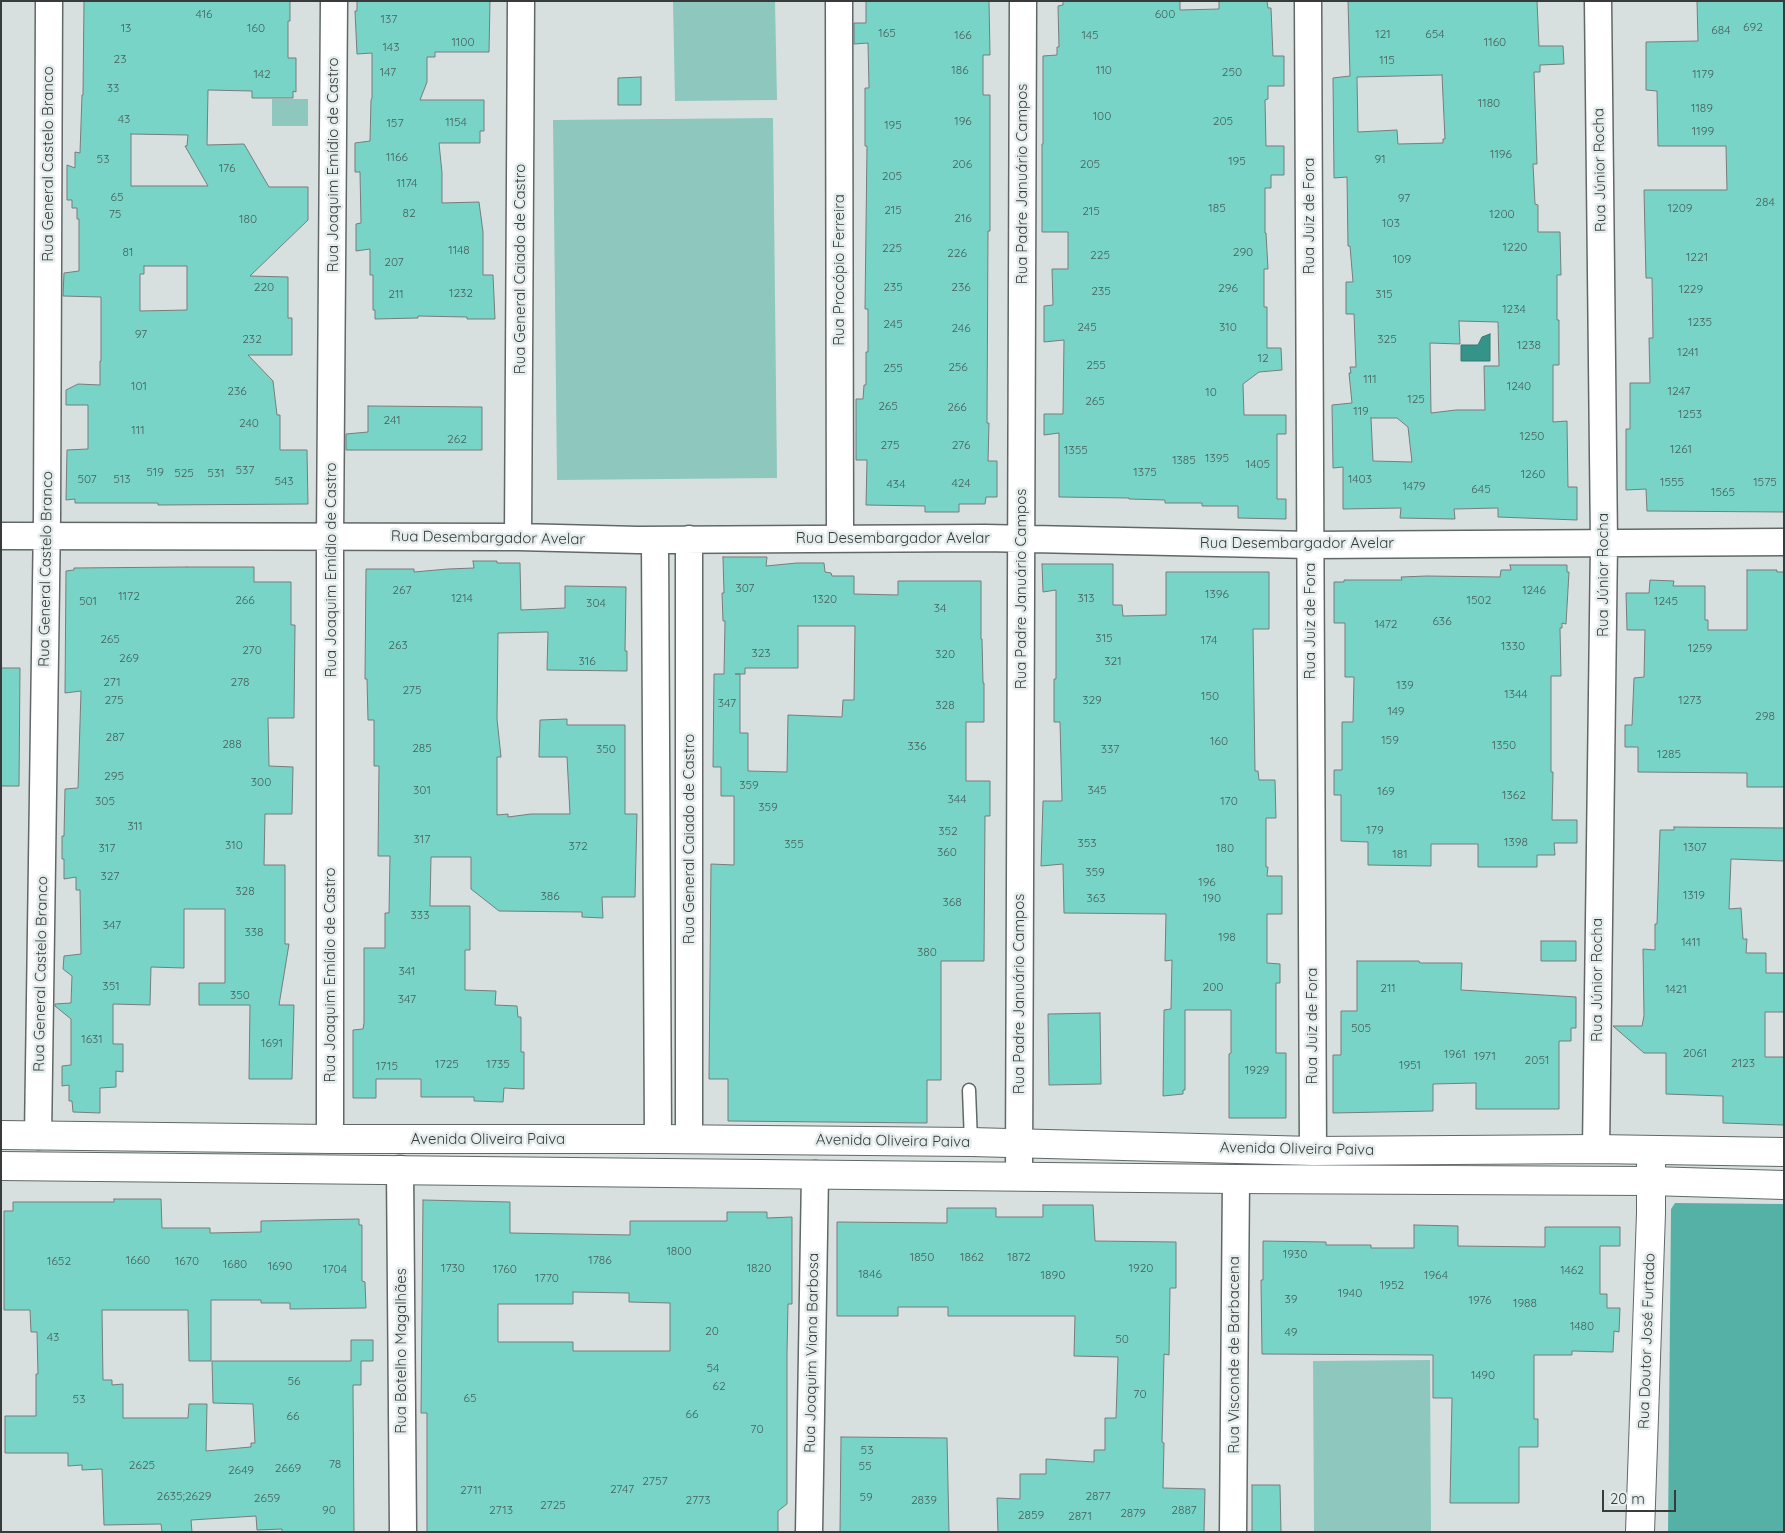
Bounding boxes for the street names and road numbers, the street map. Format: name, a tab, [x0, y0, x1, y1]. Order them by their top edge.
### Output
street label: Rua Joaquim Emídio de Castro	[324, 58, 342, 272]
street label: Rua General Castelo Branco	[39, 66, 57, 262]
street label: Rua Padre Januário Campos	[1013, 84, 1031, 284]
street label: Rua Júnior Rocha	[1590, 108, 1610, 232]
street label: Rua Juiz de Fora	[1300, 158, 1318, 274]
street label: Rua General Caiado de Castro	[511, 164, 529, 374]
street label: Rua Procópio Ferreira	[830, 194, 848, 346]
street label: Rua Joaquim Emídio de Castro	[322, 463, 340, 677]
street label: Rua General Castelo Branco	[35, 471, 57, 667]
street label: Rua Padre Januário Campos	[1012, 489, 1030, 689]
street label: Rua Júnior Rocha	[1594, 513, 1612, 637]
street label: Rua Desembargador Avelar	[391, 527, 585, 549]
street label: Rua Desembargador Avelar	[796, 529, 990, 547]
street label: Rua Desembargador Avelar	[1200, 534, 1394, 552]
street label: Rua Juiz de Fora	[1301, 563, 1319, 679]
street label: Rua General Caiado de Castro	[680, 734, 698, 944]
street label: Rua Joaquim Emídio de Castro	[321, 868, 339, 1082]
street label: Rua General Castelo Branco	[30, 876, 52, 1072]
street label: Rua Padre Januário Campos	[1010, 894, 1028, 1094]
street label: Rua Júnior Rocha	[1588, 918, 1606, 1042]
street label: Rua Juiz de Fora	[1303, 968, 1321, 1084]
street label: Avenida Oliveira Paiva	[411, 1130, 565, 1148]
street label: Avenida Oliveira Paiva	[816, 1131, 970, 1151]
street label: Avenida Oliveira Paiva	[1220, 1139, 1374, 1159]
street label: Rua Joaquim Viana Barbosa	[801, 1253, 823, 1453]
street label: Rua Doutor José Furtado	[1635, 1253, 1659, 1429]
street label: Rua Visconde de Barbacena	[1225, 1256, 1243, 1454]
street label: Rua Botelho Magalhães	[392, 1268, 410, 1434]

